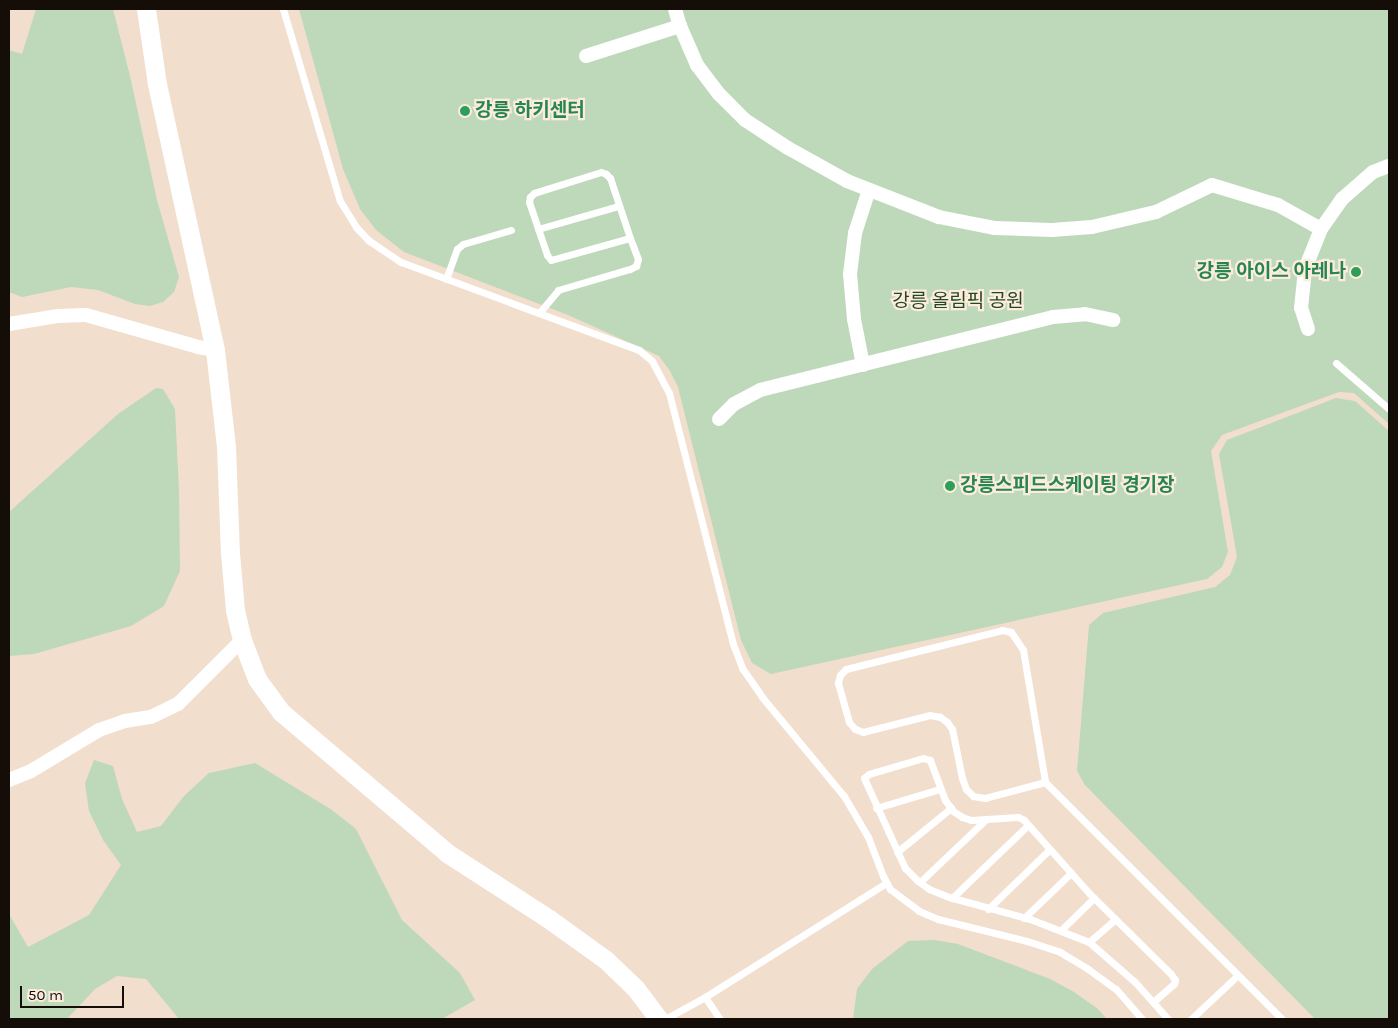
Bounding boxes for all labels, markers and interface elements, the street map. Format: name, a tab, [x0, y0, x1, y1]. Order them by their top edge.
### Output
place label: 강릉 하키센터	[475, 100, 585, 122]
marker: 강릉 하키센터	[459, 105, 471, 117]
place label: 강릉 아이스 아레나	[1197, 261, 1346, 283]
marker: 강릉 아이스 아레나	[1350, 266, 1362, 278]
park label: 강릉 올림픽 공원	[892, 291, 1024, 313]
place label: 강릉스피드스케이팅 경기장	[960, 475, 1175, 497]
marker: 강릉스피드스케이팅 경기장	[944, 480, 956, 492]
scale bar	[22, 976, 126, 1008]
text: 50 m	[28, 986, 63, 1004]

